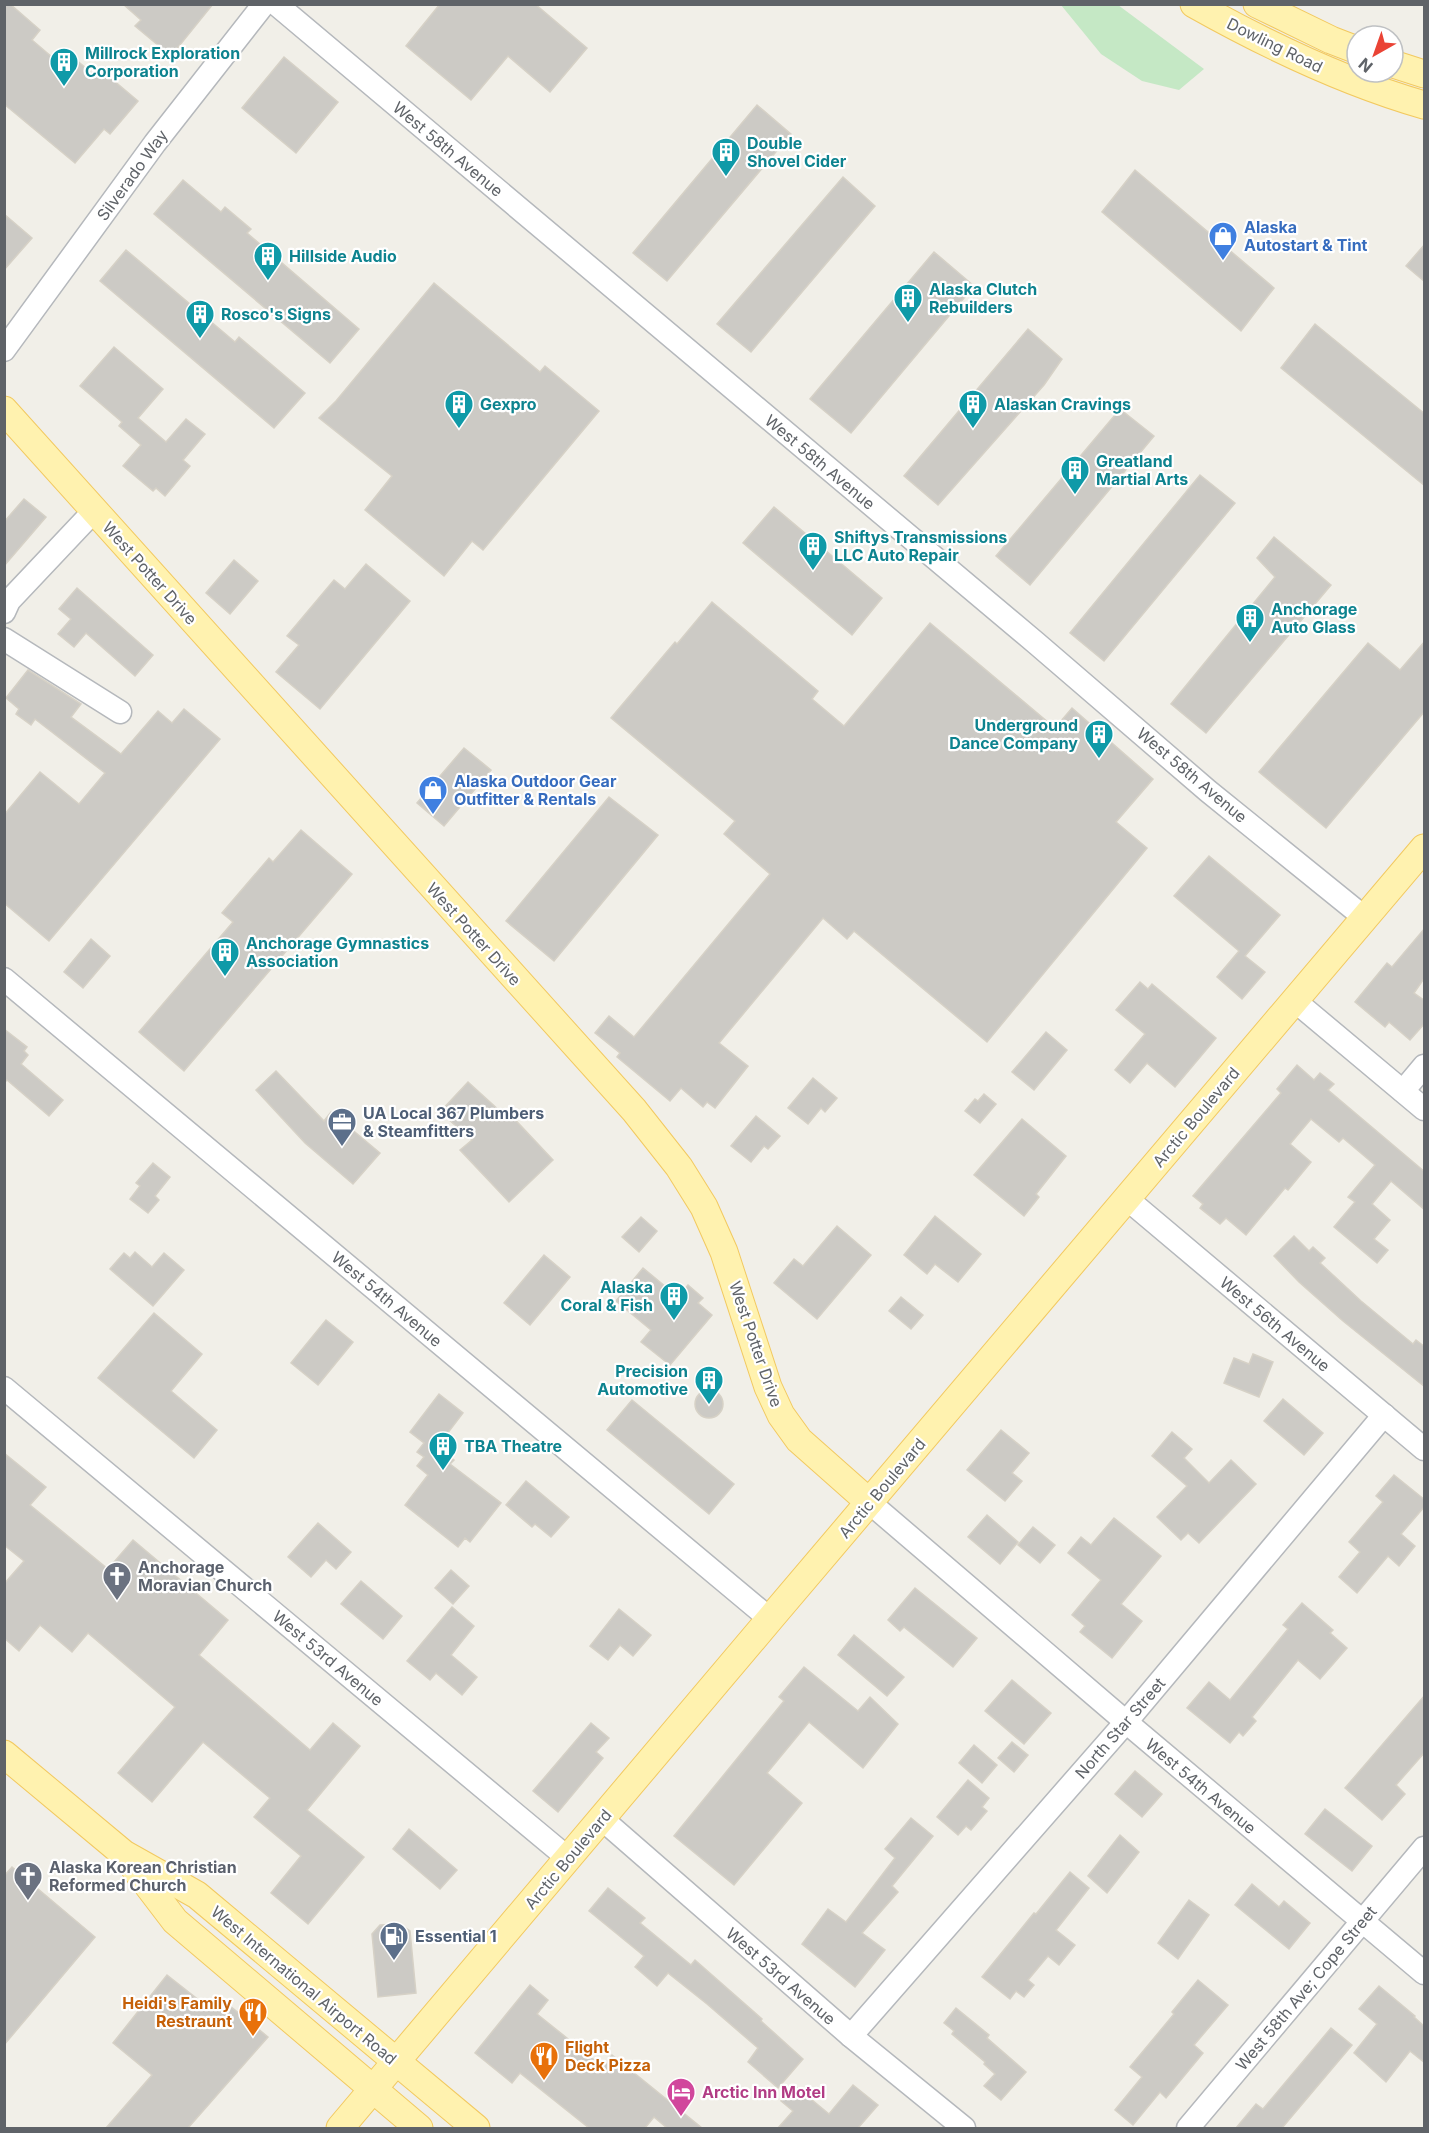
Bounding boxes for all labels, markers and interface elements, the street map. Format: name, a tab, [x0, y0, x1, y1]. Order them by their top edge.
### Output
street label: Dowling Road	[1224, 13, 1326, 77]
north arrow	[1345, 24, 1405, 84]
place label: Millrock Exploration Corporation	[85, 43, 240, 81]
building icon: Millrock Exploration Corporation	[48, 46, 80, 88]
text: N	[1354, 54, 1376, 77]
street label: West 58th Avenue	[389, 97, 507, 201]
street label: Silverado Way	[92, 126, 172, 224]
place label: Double Shovel Cider	[747, 133, 847, 171]
building icon: Double Shovel Cider	[710, 136, 742, 178]
place label: Alaska Autostart & Tint	[1244, 217, 1368, 255]
shop icon: Alaska Autostart & Tint	[1207, 220, 1239, 262]
building icon: Hillside Audio	[252, 240, 284, 282]
place label: Hillside Audio	[289, 246, 397, 266]
place label: Alaska Clutch Rebuilders	[929, 279, 1037, 317]
building icon: Alaska Clutch Rebuilders	[892, 282, 924, 324]
building icon: Rosco's Signs	[184, 298, 216, 340]
place label: Rosco's Signs	[221, 304, 331, 324]
building icon: Gexpro	[443, 388, 475, 430]
building icon: Alaskan Cravings	[957, 388, 989, 430]
place label: Gexpro	[480, 394, 537, 414]
place label: Alaskan Cravings	[994, 394, 1131, 414]
street label: West 58th Avenue	[761, 410, 879, 514]
place label: Greatland Martial Arts	[1096, 451, 1188, 489]
building icon: Greatland Martial Arts	[1059, 454, 1091, 496]
street label: West Potter Drive	[99, 517, 201, 629]
place label: Shiftys Transmissions LLC Auto Repair	[834, 527, 1007, 565]
building icon: Shiftys Transmissions LLC Auto Repair	[797, 530, 829, 572]
place label: Anchorage Auto Glass	[1271, 599, 1357, 637]
building icon: Anchorage Auto Glass	[1234, 602, 1266, 644]
place label: Underground Dance Company	[949, 715, 1078, 753]
building icon: Underground Dance Company	[1083, 718, 1115, 760]
street label: West 58th Avenue	[1133, 723, 1251, 827]
place label: Alaska Outdoor Gear Outfitter & Rentals	[454, 771, 617, 809]
shop icon: Alaska Outdoor Gear Outfitter & Rentals	[417, 774, 449, 816]
street label: West Potter Drive	[423, 878, 525, 990]
place label: Anchorage Gymnastics Association	[246, 933, 429, 971]
building icon: Anchorage Gymnastics Association	[209, 936, 241, 978]
street label: Arctic Boulevard	[1148, 1063, 1244, 1171]
place label: UA Local 367 Plumbers & Steamfitters	[363, 1103, 544, 1141]
office icon: UA Local 367 Plumbers & Steamfitters	[326, 1106, 358, 1148]
street label: West 54th Avenue	[328, 1247, 446, 1351]
street label: West 56th Avenue	[1216, 1272, 1334, 1376]
place label: Alaska Coral & Fish	[560, 1277, 653, 1315]
street label: West Potter Drive	[725, 1278, 787, 1410]
building icon: Alaska Coral & Fish	[658, 1280, 690, 1322]
place label: Precision Automotive	[597, 1361, 688, 1399]
building icon: Precision Automotive	[693, 1364, 725, 1406]
building icon: TBA Theatre	[427, 1430, 459, 1472]
street label: Arctic Boulevard	[834, 1434, 930, 1542]
place label: TBA Theatre	[464, 1436, 562, 1456]
place label: Anchorage Moravian Church	[138, 1557, 272, 1595]
church icon: Anchorage Moravian Church	[101, 1560, 133, 1602]
street label: West 53rd Avenue	[269, 1606, 387, 1710]
street label: North Star Street	[1071, 1673, 1169, 1783]
street label: West 54th Avenue	[1142, 1734, 1260, 1838]
street label: Arctic Boulevard	[520, 1805, 616, 1913]
place label: Alaska Korean Christian Reformed Church	[49, 1857, 237, 1895]
church icon: Alaska Korean Christian Reformed Church	[12, 1860, 44, 1902]
street label: West International Airport Road	[207, 1901, 401, 2069]
street label: West 58th Ave; Cope Street	[1231, 1902, 1381, 2074]
fuel station icon: Essential 1	[378, 1920, 410, 1962]
street label: West 53rd Avenue	[722, 1923, 840, 2029]
place label: Essential 1	[415, 1926, 497, 1946]
place label: Heidi's Family Restraunt	[122, 1993, 232, 2031]
restaurant icon: Heidi's Family Restraunt	[237, 1996, 269, 2038]
place label: Flight Deck Pizza	[565, 2037, 651, 2075]
restaurant icon: Flight Deck Pizza	[528, 2040, 560, 2082]
hotel icon: Arctic Inn Motel	[665, 2076, 697, 2118]
place label: Arctic Inn Motel	[702, 2082, 825, 2102]

